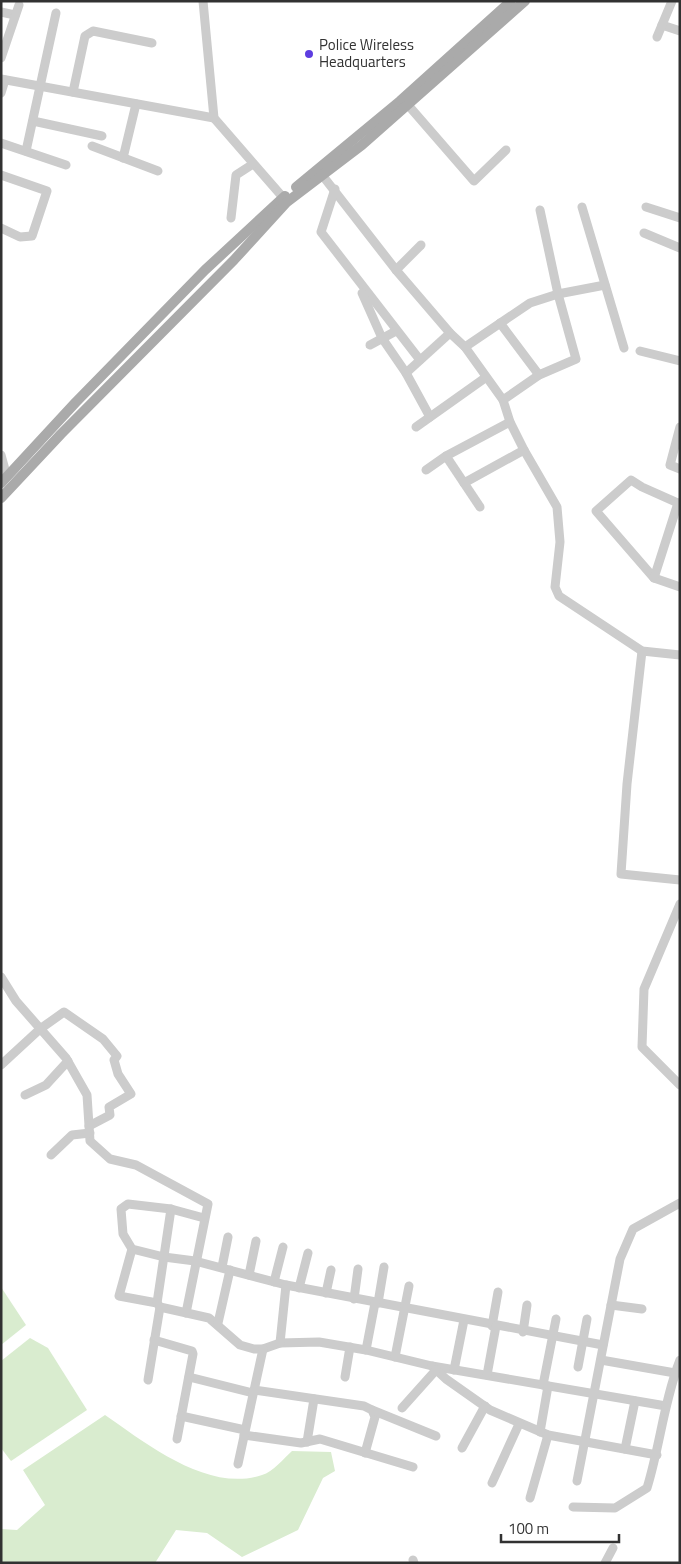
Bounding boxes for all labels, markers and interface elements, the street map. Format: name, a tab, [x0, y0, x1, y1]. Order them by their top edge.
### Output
place label: Police Wireless Headquarters	[319, 33, 414, 73]
marker: Police Wireless Headquarters	[303, 48, 315, 60]
scale bar	[501, 1512, 618, 1544]
text: 100 m	[508, 1517, 549, 1540]

